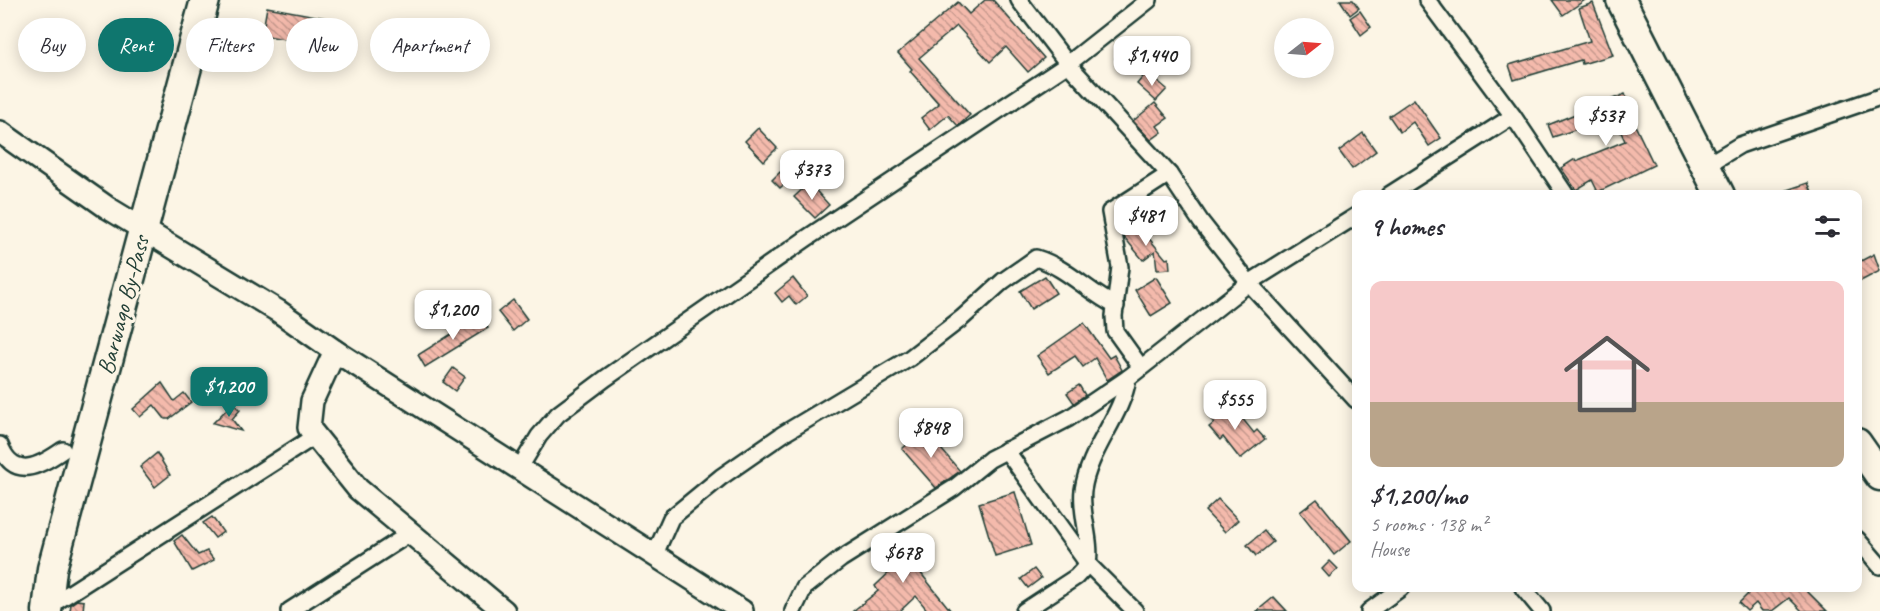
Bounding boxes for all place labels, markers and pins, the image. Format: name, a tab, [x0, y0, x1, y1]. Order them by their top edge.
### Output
pin: $1,440	[1103, 36, 1201, 87]
pin: $537	[1570, 96, 1642, 147]
pin: $373	[776, 150, 848, 201]
pin: $481	[1110, 196, 1182, 247]
pin: $1,200	[404, 290, 502, 341]
pin: $1,200	[180, 367, 278, 418]
pin: $555	[1199, 380, 1271, 431]
pin: $848	[895, 408, 967, 459]
pin: $678	[867, 533, 939, 584]

